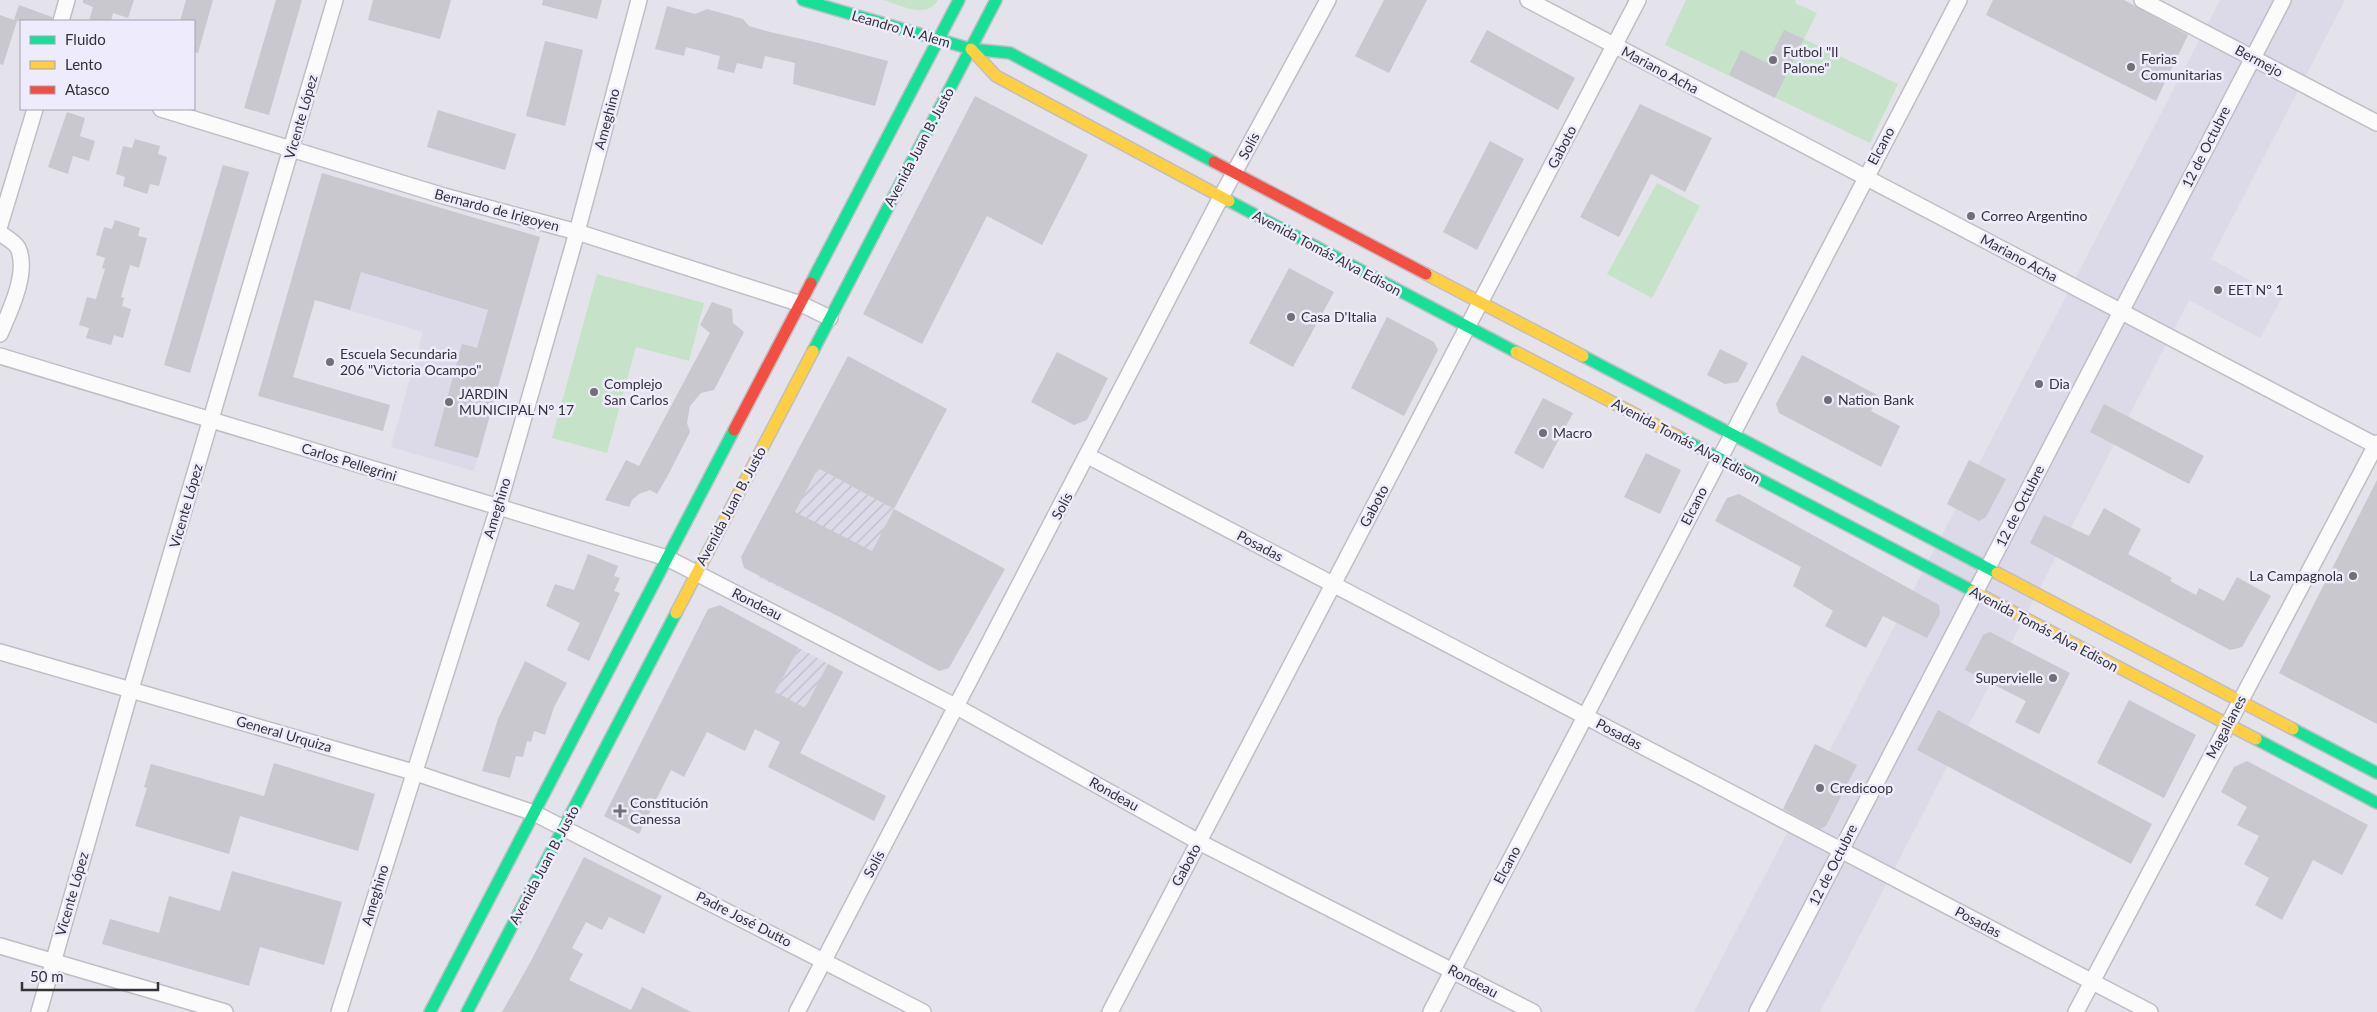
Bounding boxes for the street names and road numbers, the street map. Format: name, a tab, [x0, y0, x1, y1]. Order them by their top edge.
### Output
street label: Leandro N. Alem	[850, 6, 952, 51]
street label: Bermejo	[2232, 41, 2286, 80]
street label: Mariano Acha	[1619, 42, 1702, 97]
street label: Vicente López	[280, 73, 321, 161]
street label: Avenida Juan B. Justo	[880, 84, 957, 209]
street label: Ameghino	[590, 86, 623, 151]
street label: 12 de Octubre	[2178, 103, 2233, 190]
street label: Gaboto	[1544, 122, 1580, 171]
street label: Elcano	[1863, 124, 1898, 168]
street label: Solís	[1234, 129, 1263, 162]
street label: Bernardo de Irigoyen	[433, 185, 561, 234]
street label: Avenida Tomás Alva Edison	[1250, 206, 1404, 299]
street label: Mariano Acha	[1978, 230, 2061, 285]
street label: Avenida Tomás Alva Edison	[1609, 394, 1763, 487]
street label: Carlos Pellegrini	[299, 439, 399, 484]
street label: Avenida Juan B. Justo	[692, 443, 769, 568]
street label: Vicente López	[165, 462, 206, 550]
street label: 12 de Octubre	[1992, 462, 2047, 549]
street label: Ameghino	[479, 475, 514, 540]
street label: Gaboto	[1355, 482, 1392, 530]
street label: Elcano	[1677, 484, 1710, 528]
street label: Solís	[1047, 489, 1076, 522]
street label: Posadas	[1234, 526, 1286, 565]
street label: Avenida Tomás Alva Edison	[1967, 582, 2121, 675]
street label: Rondeau	[729, 584, 785, 623]
street label: Magallanes	[2202, 692, 2249, 761]
street label: General Urquiza	[234, 712, 334, 755]
street label: Posadas	[1593, 714, 1645, 753]
street label: Rondeau	[1086, 773, 1142, 814]
street label: Avenida Juan B. Justo	[505, 802, 582, 927]
street label: 12 de Octubre	[1805, 821, 1860, 908]
street label: Gaboto	[1167, 841, 1204, 889]
street label: Elcano	[1489, 843, 1524, 887]
street label: Solís	[859, 847, 888, 880]
street label: Vicente López	[51, 850, 92, 938]
street label: Ameghino	[357, 862, 392, 927]
street label: Padre José Dutto	[694, 887, 795, 950]
street label: Posadas	[1952, 902, 2004, 941]
street label: Rondeau	[1445, 960, 1501, 1001]

